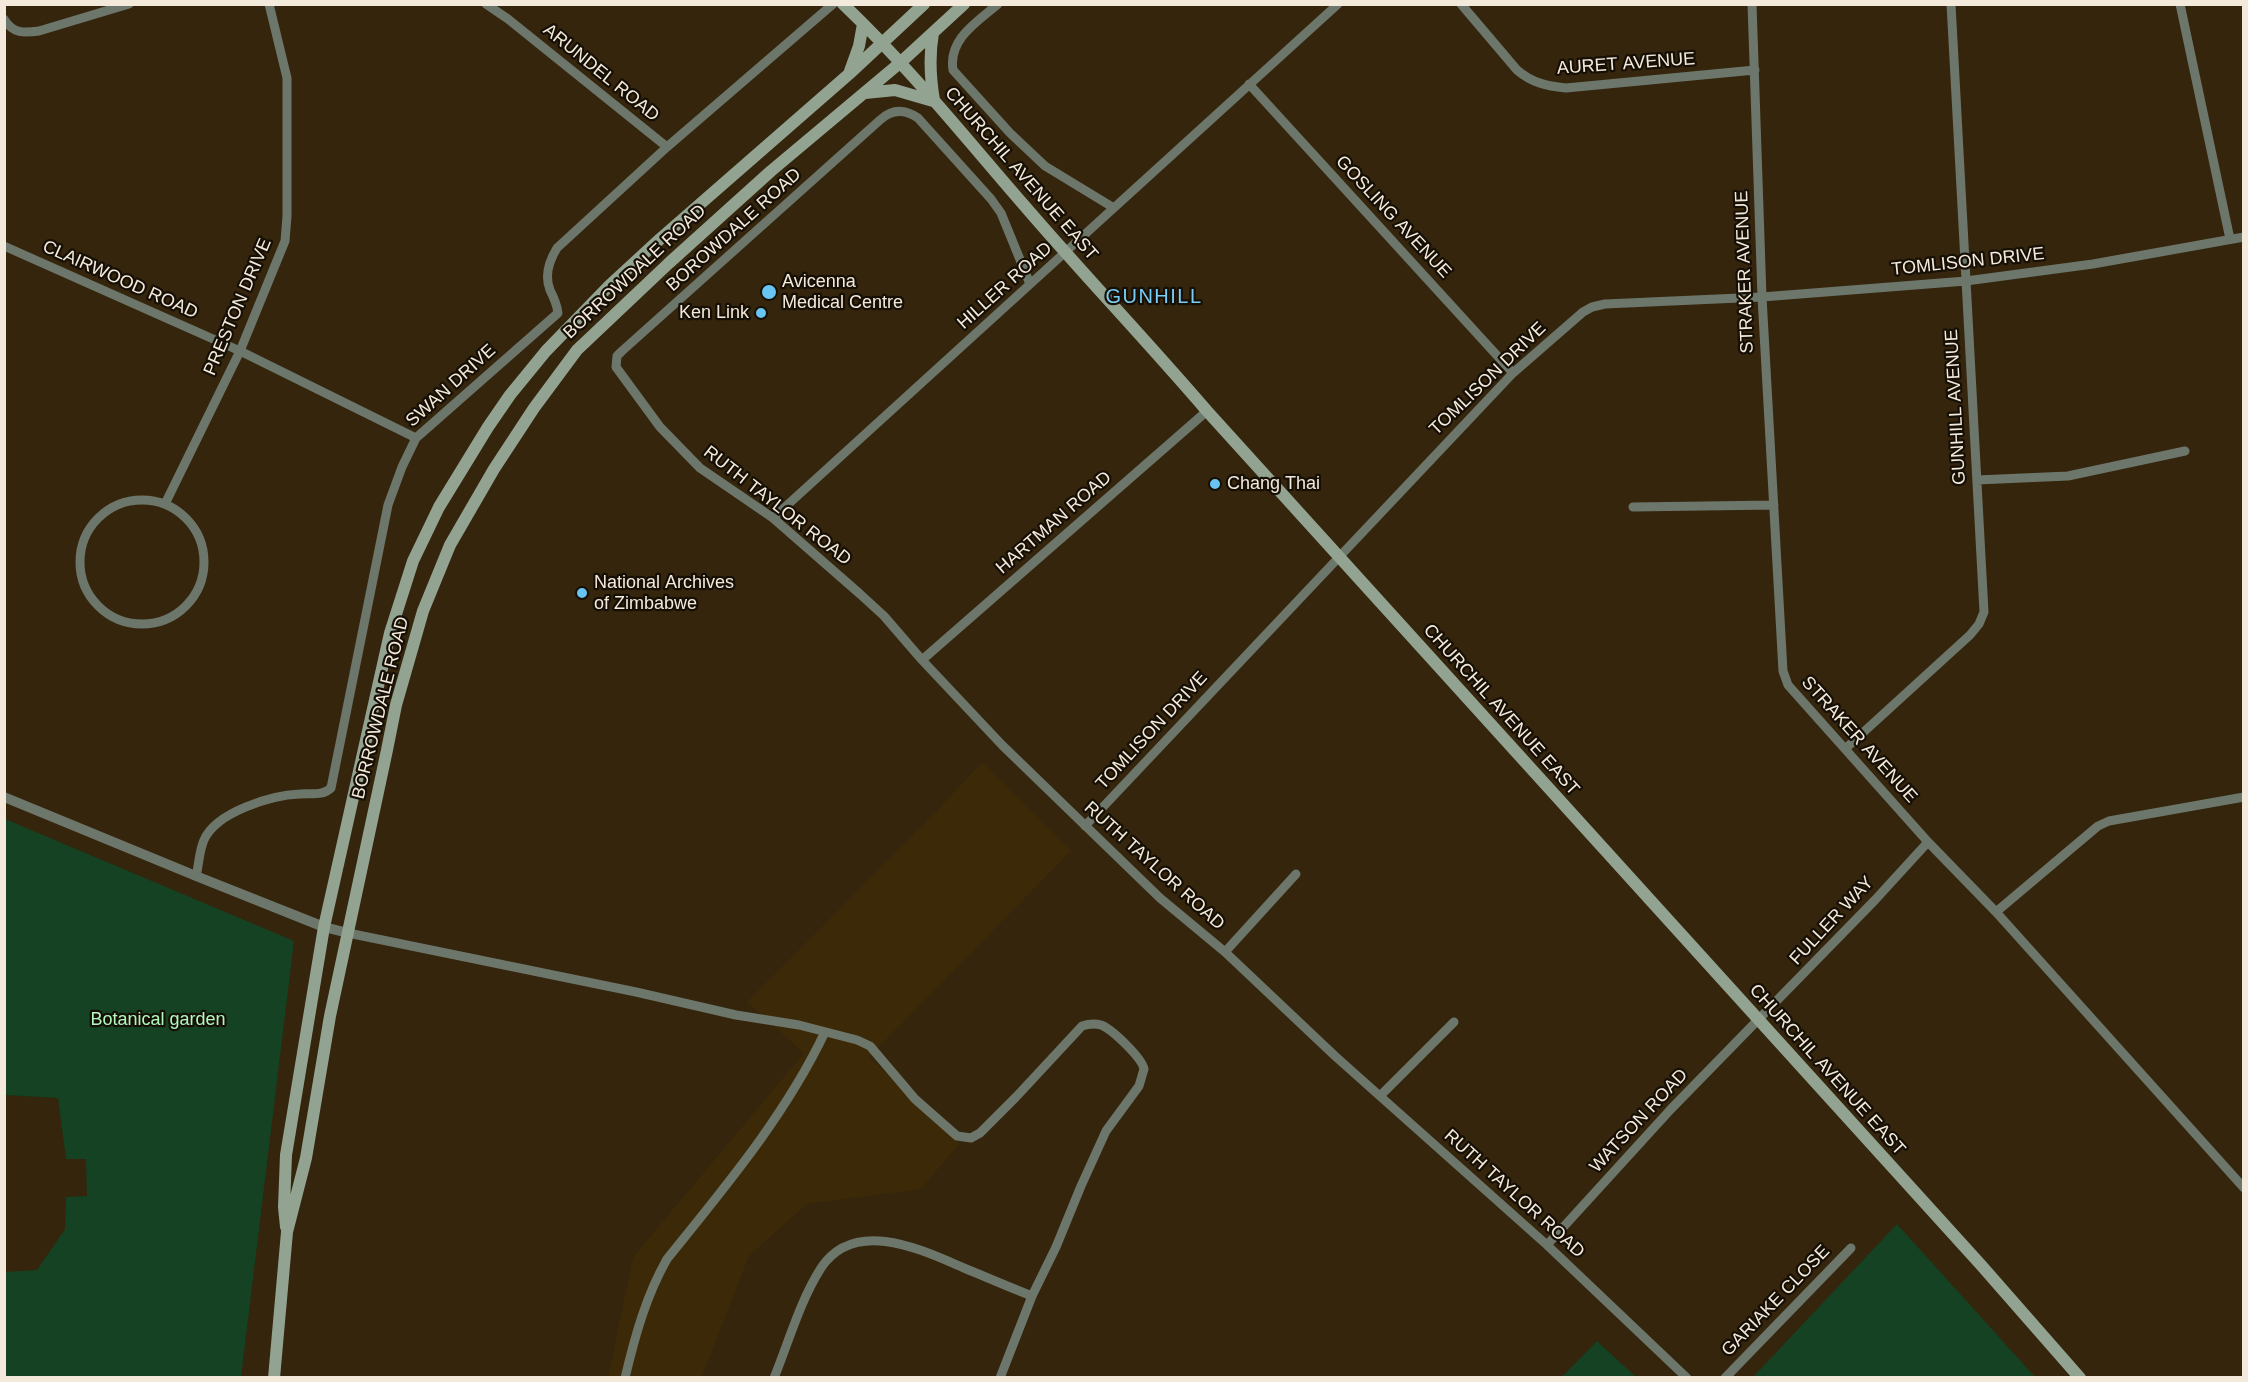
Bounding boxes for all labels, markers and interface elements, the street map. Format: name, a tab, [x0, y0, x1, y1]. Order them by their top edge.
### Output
street label: ARUNDEL ROAD	[539, 20, 663, 126]
street label: AURET AVENUE	[1556, 48, 1696, 80]
street label: CHURCHIL AVENUE EAST	[940, 83, 1102, 265]
street label: GOSLING AVENUE	[1331, 151, 1455, 283]
street label: BOROWDALE ROAD	[662, 164, 806, 296]
street label: STRAKER AVENUE	[1731, 190, 1759, 354]
street label: BORROWDALE ROAD	[559, 200, 711, 344]
street label: PRESTON DRIVE	[199, 235, 277, 379]
street label: CLAIRWOOD ROAD	[39, 236, 201, 324]
street label: HILLER ROAD	[953, 238, 1057, 334]
street label: TOMLISON DRIVE	[1890, 243, 2046, 281]
place label: Avicenna Medical Centre	[782, 271, 903, 314]
marker: Avicenna Medical Centre	[760, 283, 778, 301]
district label: GUNHILL	[1105, 285, 1203, 309]
place label: Ken Link	[679, 302, 749, 324]
marker: Ken Link	[754, 306, 768, 320]
street label: TOMLISON DRIVE	[1425, 318, 1551, 440]
street label: GUNHILL AVENUE	[1941, 329, 1971, 485]
street label: SWAN DRIVE	[402, 340, 500, 432]
street label: RUTH TAYLOR ROAD	[699, 442, 855, 570]
street label: HARTMAN ROAD	[992, 467, 1116, 579]
place label: Chang Thai	[1227, 473, 1320, 495]
marker: Chang Thai	[1208, 477, 1222, 491]
place label: National Archives of Zimbabwe	[594, 572, 734, 614]
marker: National Archives of Zimbabwe	[575, 586, 589, 600]
street label: BORROWDALE ROAD	[348, 615, 414, 801]
street label: CHURCHIL AVENUE EAST	[1418, 620, 1584, 800]
street label: TOMLISON DRIVE	[1092, 667, 1212, 795]
street label: STRAKER AVENUE	[1797, 672, 1921, 808]
street label: RUTH TAYLOR ROAD	[1079, 797, 1229, 935]
street label: FULLER WAY	[1786, 872, 1878, 970]
street label: CHURCHIL AVENUE EAST	[1744, 980, 1910, 1160]
park label: Botanical garden	[90, 1009, 226, 1031]
street label: WATSON ROAD	[1585, 1065, 1693, 1177]
street label: RUTH TAYLOR ROAD	[1439, 1125, 1589, 1263]
street label: GARIAKE CLOSE	[1718, 1241, 1834, 1361]

